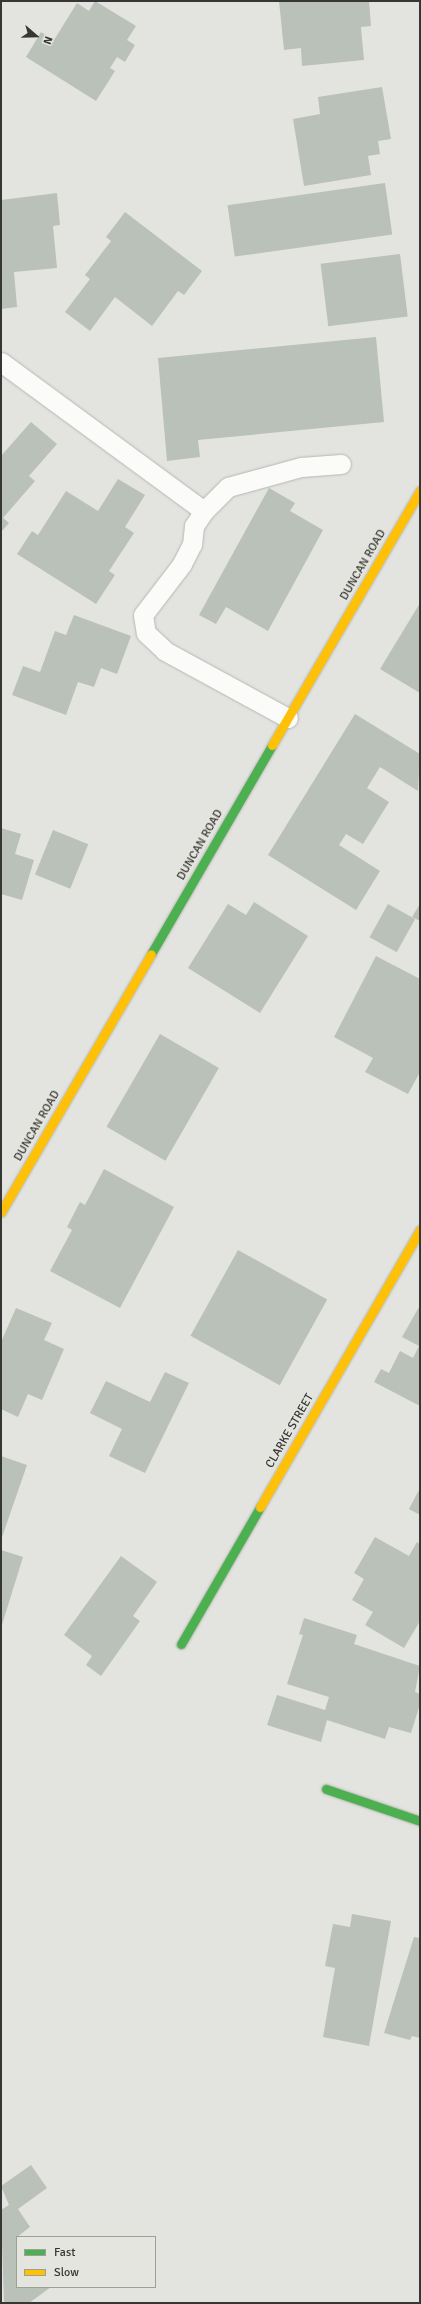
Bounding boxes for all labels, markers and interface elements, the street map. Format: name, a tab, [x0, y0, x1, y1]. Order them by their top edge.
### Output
north arrow	[16, 16, 56, 56]
text: N	[40, 34, 55, 46]
street label: DUNCAN ROAD	[337, 527, 389, 603]
street label: DUNCAN ROAD	[174, 807, 226, 883]
street label: DUNCAN ROAD	[11, 1088, 63, 1164]
street label: CLARKE STREET	[263, 1391, 317, 1471]
legend	[16, 2236, 156, 2288]
text: Fast	[54, 2245, 75, 2260]
text: Slow	[54, 2265, 79, 2280]

